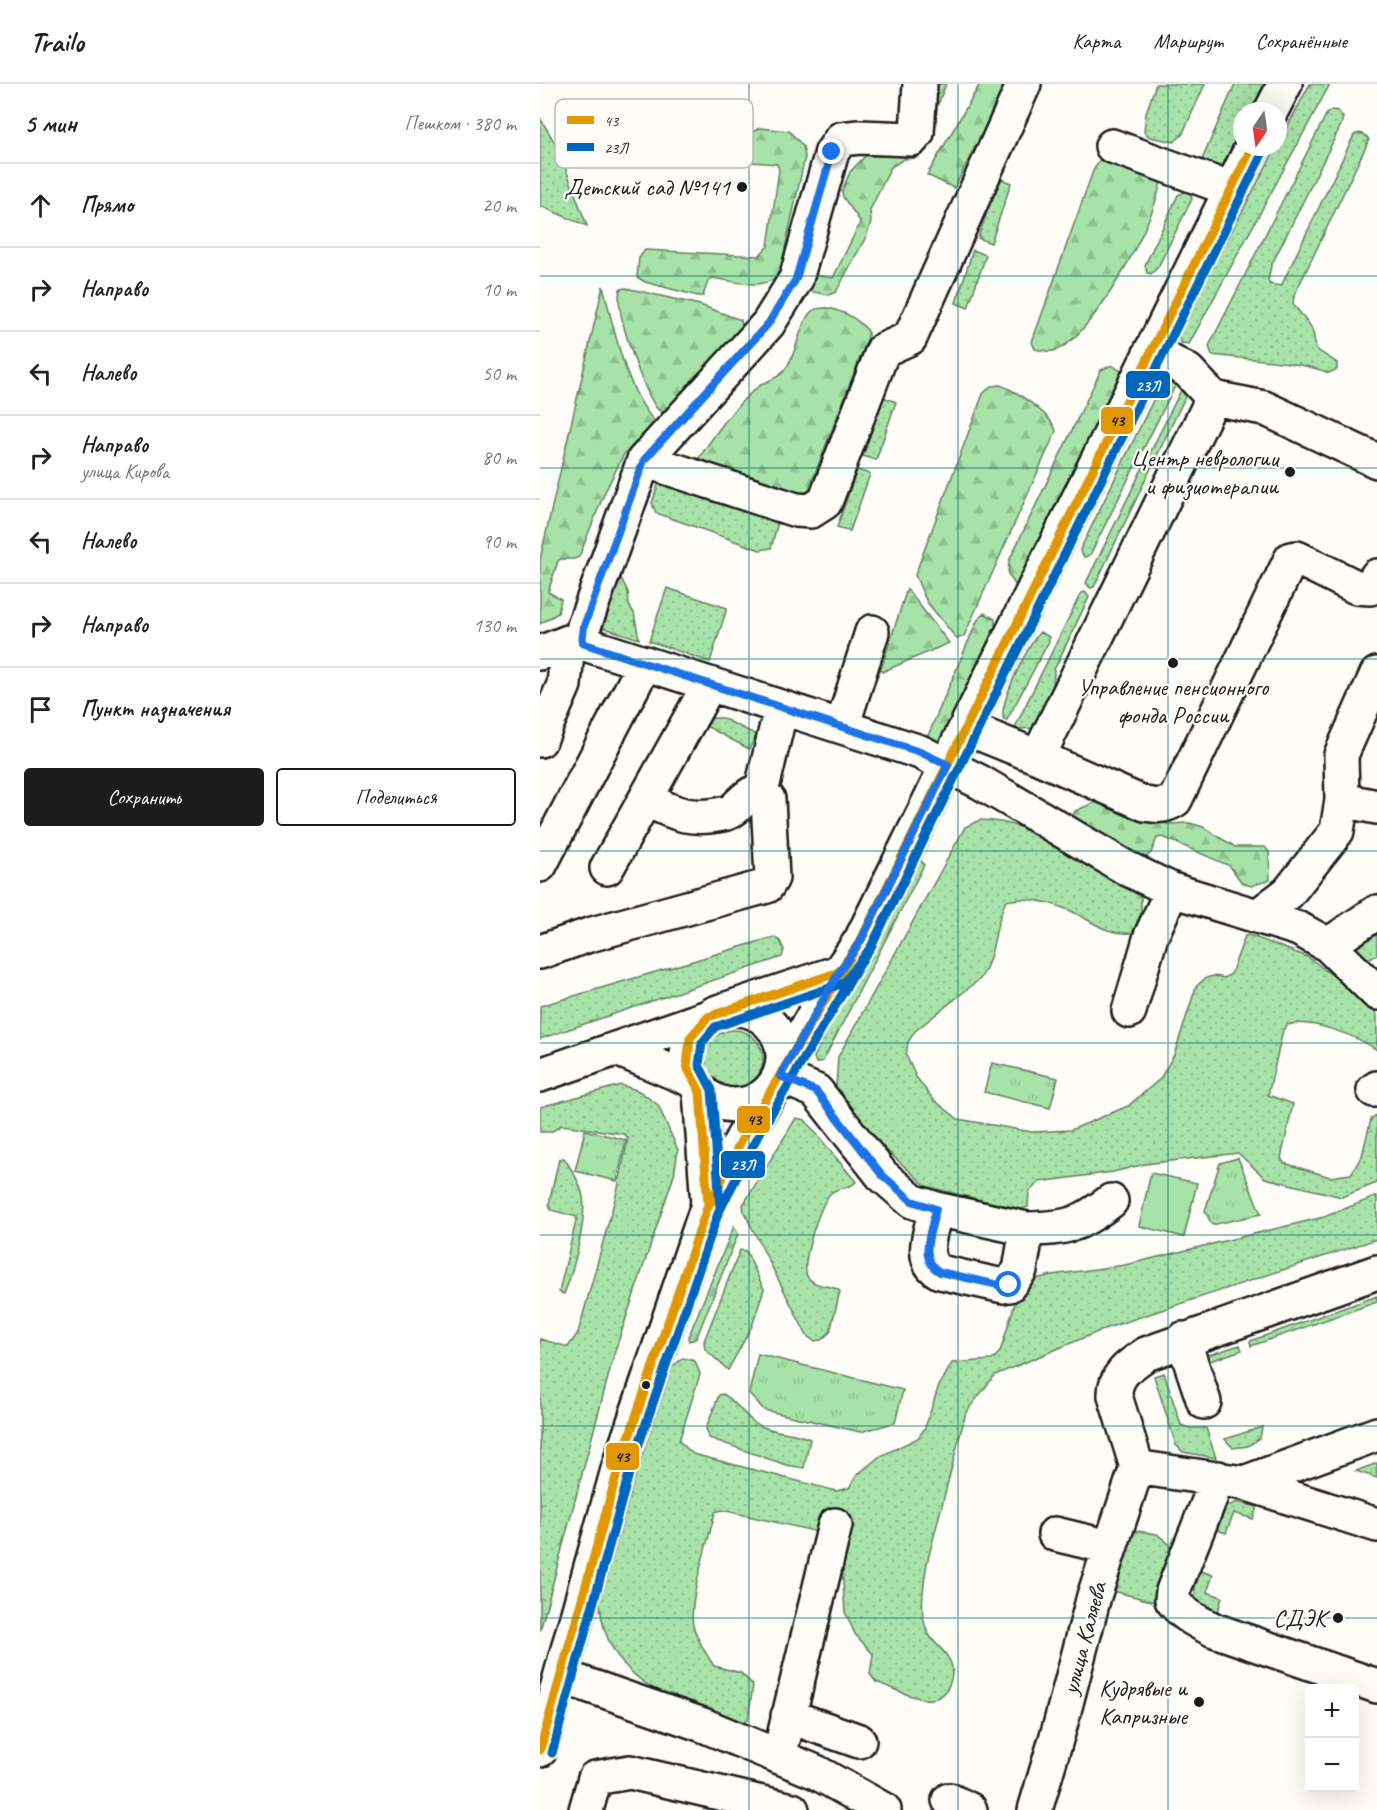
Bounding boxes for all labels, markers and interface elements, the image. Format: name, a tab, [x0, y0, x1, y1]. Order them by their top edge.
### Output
text: Trailo	[30, 24, 84, 59]
text: Карта	[1072, 28, 1121, 54]
text: Маршрут	[1154, 28, 1223, 54]
text: Сохранённые	[1256, 28, 1347, 54]
legend	[555, 99, 753, 168]
north arrow	[1233, 102, 1287, 156]
text: 5 мин	[24, 107, 76, 140]
text: Пешком · 380 m	[404, 111, 516, 136]
text: 43	[604, 111, 620, 131]
text: 23Л	[604, 138, 629, 158]
route end	[818, 138, 844, 164]
place label: Детский сад №141	[564, 172, 731, 202]
marker: Детский сад №141	[735, 180, 749, 194]
icon: ahead	[24, 189, 57, 222]
text: Прямо	[81, 191, 133, 219]
text: 20 m	[482, 193, 516, 218]
icon: right	[24, 273, 57, 306]
text: Направо	[81, 275, 148, 303]
text: 10 m	[482, 277, 516, 302]
icon: left	[24, 357, 57, 390]
text: Налево	[81, 359, 137, 387]
text: 50 m	[482, 361, 516, 386]
line badge: 23Л	[1125, 370, 1171, 399]
text: 23Л	[1136, 376, 1162, 396]
line badge: 43	[1100, 406, 1134, 435]
text: 43	[1110, 411, 1126, 431]
text: Направо	[81, 431, 148, 459]
icon: right	[24, 441, 57, 474]
place label: Центр неврологии и физиотерапии	[1131, 443, 1280, 501]
text: 80 m	[482, 445, 516, 470]
text: улица Кирова	[81, 459, 169, 484]
marker: Центр неврологии и физиотерапии	[1283, 465, 1297, 479]
icon: left	[24, 525, 57, 558]
text: Налево	[81, 527, 137, 555]
text: 90 m	[482, 529, 516, 554]
icon: right	[24, 609, 57, 642]
text: Направо	[81, 611, 148, 639]
text: 130 m	[473, 613, 516, 638]
marker: Управление пенсионного фонда России	[1166, 656, 1180, 670]
place label: Управление пенсионного фонда России	[1078, 672, 1270, 730]
icon: arrive	[24, 693, 57, 726]
text: Пункт назначения	[81, 695, 230, 723]
button: Сохранить	[24, 768, 264, 826]
button: Поделиться	[276, 768, 516, 826]
line badge: 43	[736, 1105, 771, 1134]
text: 43	[747, 1110, 763, 1130]
line badge: 23Л	[720, 1150, 766, 1179]
text: 23Л	[731, 1155, 757, 1175]
route start	[995, 1271, 1021, 1297]
unlabelled marker	[640, 1379, 652, 1391]
line badge: 43	[605, 1442, 640, 1471]
text: 43	[615, 1447, 631, 1467]
street label: улица Каляева	[1054, 1577, 1114, 1699]
place label: СДЭК	[1273, 1603, 1331, 1633]
marker: СДЭК	[1331, 1611, 1345, 1625]
place label: Кудрявые и Капризные	[1099, 1673, 1189, 1731]
map controls	[1305, 1684, 1359, 1792]
button: +	[1305, 1684, 1359, 1738]
marker: Кудрявые и Капризные	[1192, 1695, 1206, 1709]
button: −	[1305, 1738, 1359, 1792]

